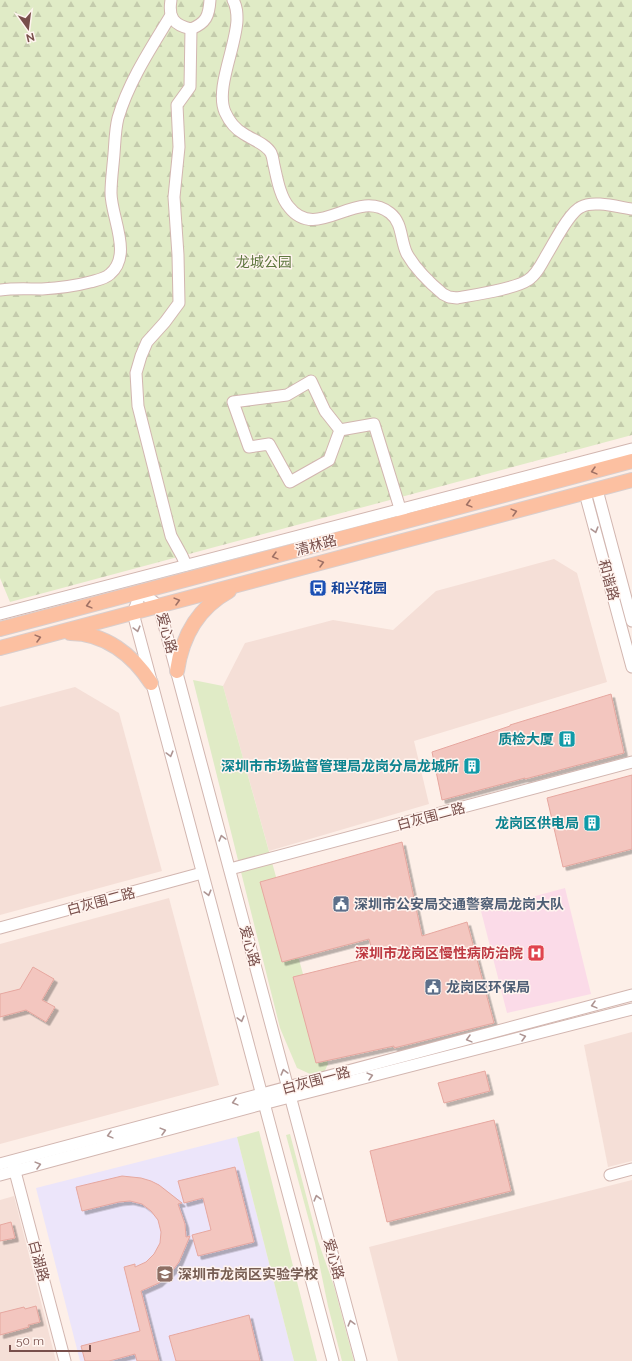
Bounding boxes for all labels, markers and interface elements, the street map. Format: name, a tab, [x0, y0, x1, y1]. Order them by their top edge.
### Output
north arrow	[8, 8, 48, 48]
text: N	[25, 30, 36, 45]
park label: 龙城公园	[236, 254, 292, 270]
one-way arrow	[591, 466, 598, 475]
one-way arrow	[465, 500, 472, 508]
one-way arrow	[511, 508, 517, 516]
one-way arrow	[590, 527, 599, 534]
street label: 清林路	[294, 532, 338, 558]
one-way arrow	[272, 551, 279, 560]
street label: 和谐路	[596, 558, 622, 602]
one-way arrow	[317, 559, 324, 568]
bus stop icon: 和兴花园	[308, 578, 328, 598]
place label: 和兴花园	[331, 580, 387, 596]
one-way arrow	[173, 597, 180, 606]
one-way arrow	[86, 601, 93, 609]
street label: 爱心路	[154, 611, 180, 655]
one-way arrow	[132, 625, 141, 632]
one-way arrow	[34, 634, 41, 643]
building icon: 质检大厦	[557, 729, 577, 749]
place label: 质检大厦	[498, 731, 554, 747]
one-way arrow	[166, 751, 174, 758]
building icon: 深圳市市场监督管理局龙岗分局龙城所	[462, 756, 482, 776]
place label: 深圳市市场监督管理局龙岗分局龙城所	[221, 758, 459, 774]
street label: 白灰围二路	[395, 799, 467, 833]
building icon: 龙岗区供电局	[582, 813, 602, 833]
place label: 龙岗区供电局	[495, 815, 579, 831]
one-way arrow	[218, 835, 226, 842]
street label: 白灰围二路	[65, 884, 137, 918]
one-way arrow	[203, 890, 211, 897]
public building icon: 深圳市公安局交通警察局龙岗大队	[331, 894, 351, 914]
place label: 深圳市公安局交通警察局龙岗大队	[354, 896, 564, 912]
street label: 爱心路	[237, 924, 263, 968]
hospital icon: 深圳市龙岗区慢性病防治院	[526, 943, 546, 963]
place label: 深圳市龙岗区慢性病防治院	[355, 945, 523, 961]
public building icon: 龙岗区环保局	[423, 977, 443, 997]
place label: 龙岗区环保局	[446, 979, 530, 995]
one-way arrow	[591, 1000, 598, 1009]
one-way arrow	[236, 1015, 245, 1022]
one-way arrow	[519, 1033, 526, 1042]
one-way arrow	[466, 1034, 473, 1043]
street label: 白灰围一路	[280, 1063, 352, 1097]
one-way arrow	[280, 1069, 289, 1076]
one-way arrow	[367, 1073, 373, 1081]
one-way arrow	[232, 1097, 238, 1105]
one-way arrow	[159, 1127, 166, 1136]
one-way arrow	[106, 1130, 113, 1139]
one-way arrow	[34, 1161, 41, 1170]
one-way arrow	[314, 1194, 322, 1201]
street label: 爱心路	[321, 1237, 347, 1281]
street label: 白湖路	[26, 1239, 52, 1283]
school or university icon: 深圳市龙岗区实验学校	[155, 1264, 175, 1284]
place label: 深圳市龙岗区实验学校	[178, 1266, 318, 1282]
one-way arrow	[347, 1320, 356, 1327]
scale bar	[10, 1327, 90, 1353]
text: 50 m	[16, 1334, 44, 1348]

